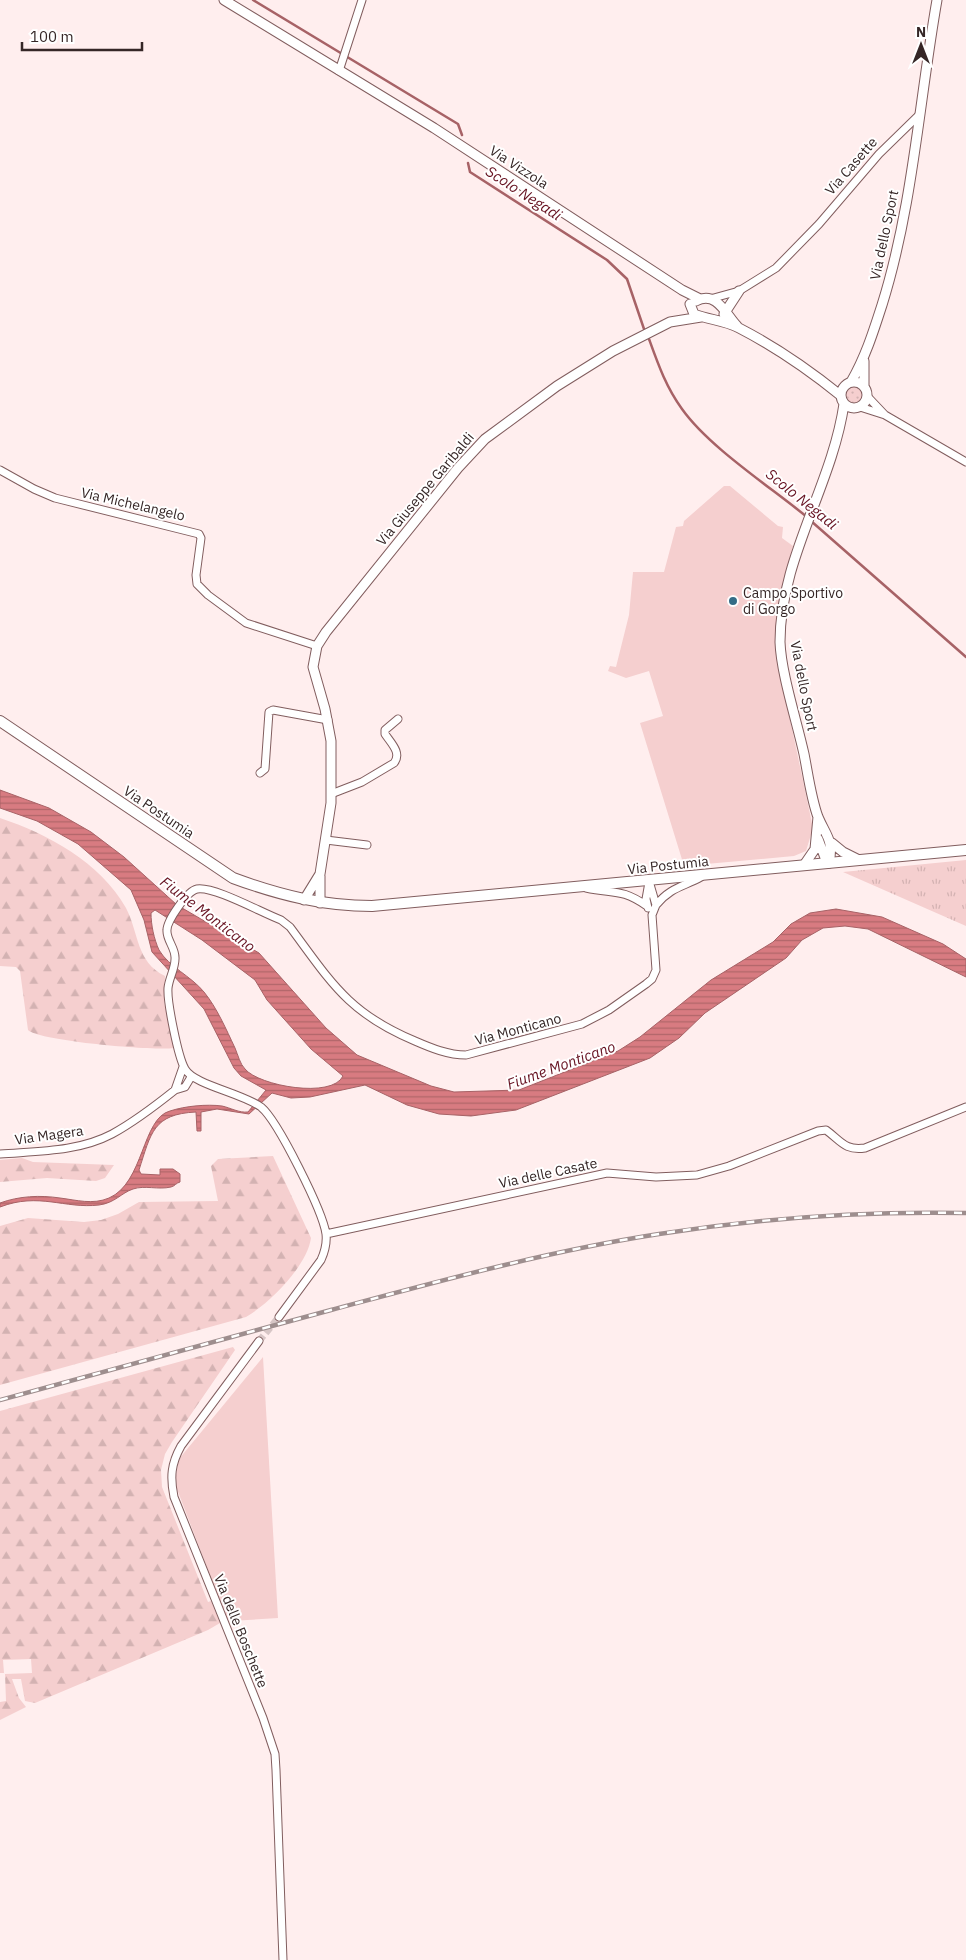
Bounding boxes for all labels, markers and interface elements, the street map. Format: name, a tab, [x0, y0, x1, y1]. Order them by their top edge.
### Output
scale bar	[22, 20, 142, 52]
north arrow	[896, 20, 946, 70]
text: N	[916, 23, 926, 41]
text: 100 m	[30, 27, 74, 46]
street label: Via Casette	[821, 133, 881, 199]
street label: Via Vizzola	[486, 141, 552, 193]
water label: Scolo Negadi	[482, 161, 566, 225]
street label: Via dello Sport	[866, 188, 902, 282]
street label: Via Giuseppe Garibaldi	[372, 429, 478, 549]
water label: Scolo Negadi	[762, 464, 842, 534]
street label: Via Michelangelo	[79, 483, 187, 525]
place label: Campo Sportivo di Gorgo	[743, 584, 843, 618]
marker: Campo Sportivo di Gorgo	[727, 595, 739, 607]
street label: Via dello Sport	[786, 639, 822, 733]
street label: Via Postumia	[120, 782, 198, 843]
street label: Via Postumia	[626, 852, 710, 878]
water label: Fiume Monticano	[157, 872, 259, 956]
street label: Via Monticano	[473, 1009, 563, 1049]
water label: Fiume Monticano	[504, 1037, 618, 1093]
street label: Via Magera	[13, 1121, 85, 1149]
street label: Via delle Casate	[497, 1154, 599, 1192]
street label: Via delle Boschette	[210, 1572, 272, 1691]

